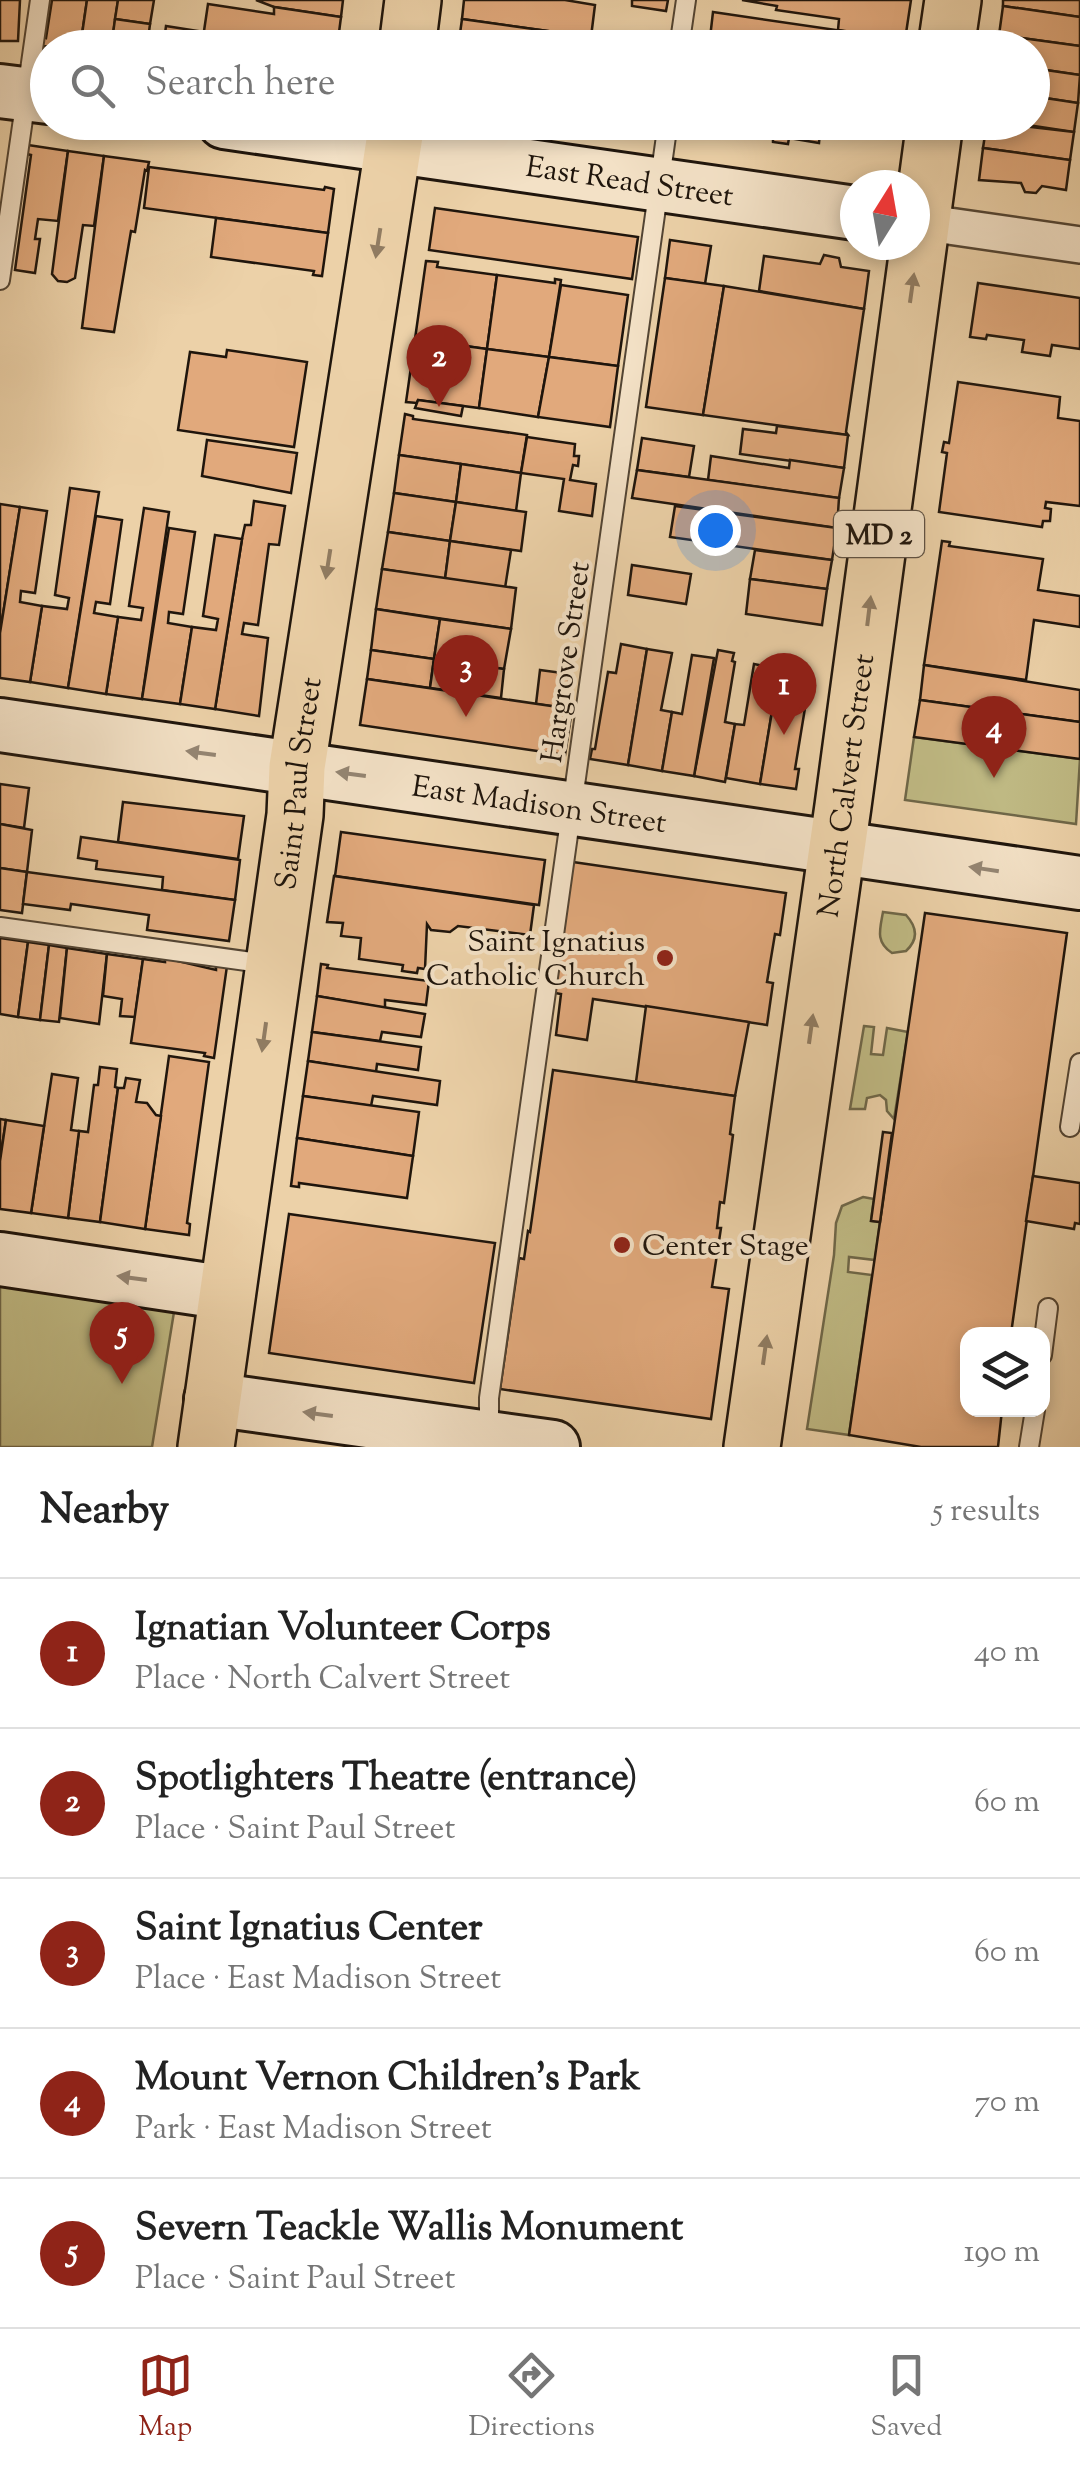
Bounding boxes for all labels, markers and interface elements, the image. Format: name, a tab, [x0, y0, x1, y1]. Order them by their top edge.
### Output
search box	[30, 30, 1050, 140]
icon: search	[65, 58, 120, 113]
text: Search here	[145, 58, 336, 112]
street label: East Read Street	[523, 147, 736, 219]
north arrow	[840, 170, 930, 260]
one-way arrow	[370, 228, 385, 259]
one-way arrow	[904, 272, 920, 304]
pin: 2	[406, 324, 472, 407]
your location	[690, 505, 741, 556]
road number: MD 2	[834, 511, 924, 557]
one-way arrow	[320, 549, 336, 580]
street label: Hargrove Street	[532, 559, 603, 766]
one-way arrow	[861, 594, 877, 626]
pin: 3	[434, 634, 498, 717]
pin: 1	[752, 652, 816, 735]
street label: North Calvert Street	[808, 652, 887, 920]
street label: Saint Paul Street	[266, 675, 335, 893]
pin: 4	[962, 696, 1026, 778]
one-way arrow	[184, 744, 216, 760]
one-way arrow	[334, 766, 366, 782]
street label: East Madison Street	[409, 767, 669, 846]
one-way arrow	[967, 860, 999, 876]
place label: Saint Ignatius Catholic Church	[426, 922, 645, 999]
marker: Saint Ignatius Catholic Church	[654, 947, 676, 969]
one-way arrow	[803, 1012, 819, 1044]
one-way arrow	[256, 1022, 272, 1053]
place label: Center Stage	[642, 1226, 809, 1269]
marker: Center Stage	[611, 1234, 633, 1256]
one-way arrow	[116, 1270, 147, 1286]
pin: 5	[90, 1302, 154, 1384]
map controls	[960, 1327, 1050, 1417]
button: layers	[960, 1327, 1050, 1417]
one-way arrow	[758, 1334, 774, 1366]
one-way arrow	[301, 1406, 333, 1422]
text: Nearby	[40, 1482, 169, 1542]
text: 5 results	[932, 1489, 1040, 1535]
text: Ignatian Volunteer Corps	[135, 1603, 551, 1657]
text: 1	[67, 1630, 78, 1676]
text: 40 m	[974, 1630, 1040, 1676]
text: Place · North Calvert Street	[135, 1657, 510, 1703]
text: Spotlighters Theatre (entrance)	[135, 1753, 637, 1807]
text: 2	[65, 1780, 80, 1826]
text: 60 m	[974, 1780, 1040, 1826]
text: Place · Saint Paul Street	[135, 1807, 455, 1853]
text: Saint Ignatius Center	[135, 1903, 483, 1957]
text: 3	[66, 1930, 79, 1976]
text: 60 m	[974, 1930, 1040, 1976]
text: Place · East Madison Street	[135, 1957, 501, 2003]
text: Mount Vernon Children's Park	[135, 2053, 640, 2107]
text: 4	[64, 2080, 81, 2126]
text: 70 m	[974, 2080, 1040, 2126]
text: Park · East Madison Street	[135, 2107, 492, 2153]
text: Severn Teackle Wallis Monument	[135, 2203, 683, 2257]
text: 5	[67, 2230, 78, 2276]
text: 190 m	[964, 2230, 1040, 2276]
text: Place · Saint Paul Street	[135, 2257, 455, 2303]
tab: Map	[138, 2348, 193, 2448]
tab: Directions	[468, 2348, 595, 2448]
tab: Saved	[870, 2348, 942, 2448]

